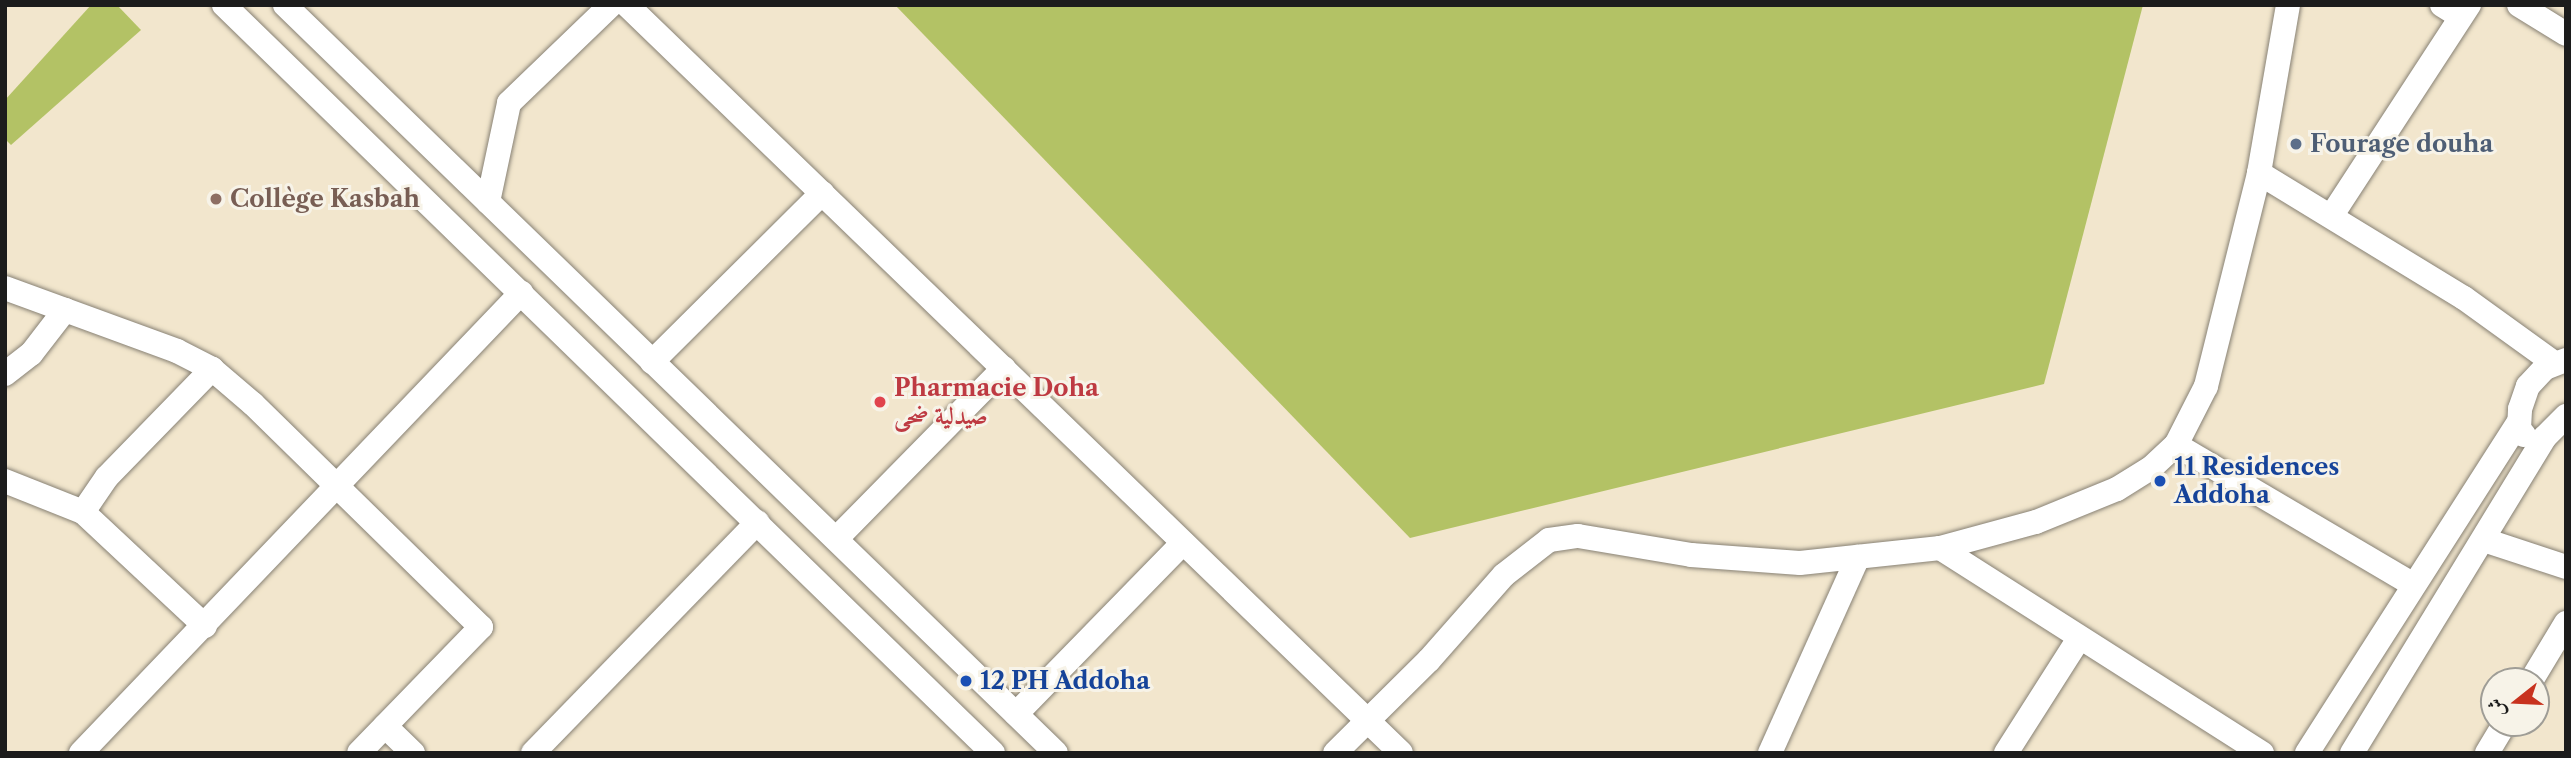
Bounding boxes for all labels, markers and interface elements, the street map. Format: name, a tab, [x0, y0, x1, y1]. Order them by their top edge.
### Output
place label: Fourage douha	[2310, 130, 2493, 158]
marker: Fourage douha	[2288, 136, 2304, 152]
place label: Collège Kasbah	[230, 185, 420, 213]
marker: Collège Kasbah	[208, 191, 224, 207]
place label: Pharmacie Doha صيدلية ضحى	[894, 374, 1099, 430]
marker: Pharmacie Doha صيدلية ضحى	[872, 394, 888, 410]
place label: 11 Residences Addoha	[2174, 453, 2339, 509]
marker: 11 Residences Addoha	[2152, 473, 2168, 489]
place label: 12 PH Addoha	[980, 667, 1151, 695]
north arrow	[2480, 667, 2550, 737]
marker: 12 PH Addoha	[958, 673, 974, 689]
text: ش	[2483, 696, 2510, 721]

